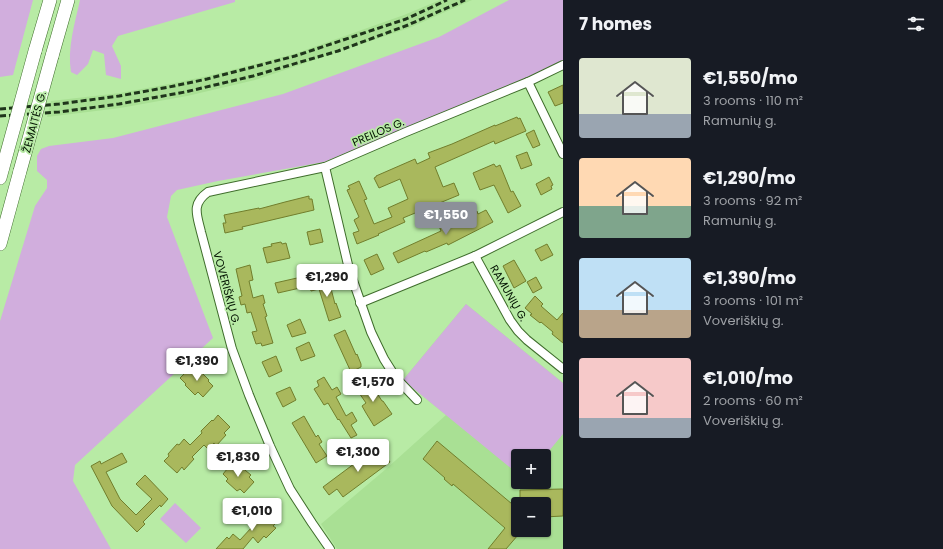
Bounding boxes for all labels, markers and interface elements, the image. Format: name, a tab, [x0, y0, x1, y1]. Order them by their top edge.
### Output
text: 7 homes	[579, 12, 652, 36]
icon: filters	[905, 13, 927, 35]
text: €1,550/mo	[703, 66, 798, 90]
icon: home	[611, 74, 659, 122]
street label: ŽEMAITĖS G.	[18, 89, 50, 155]
text: 3 rooms · 110 m²	[703, 91, 803, 110]
text: Ramunių g.	[703, 111, 776, 130]
street label: PREILOS G.	[350, 114, 406, 150]
text: €1,290/mo	[703, 166, 796, 190]
icon: home	[611, 174, 659, 222]
text: 3 rooms · 92 m²	[703, 191, 802, 210]
pin: €1,550	[413, 202, 479, 236]
text: €1,550	[424, 205, 468, 224]
text: Ramunių g.	[703, 211, 776, 230]
street label: VOVERIŠKIŲ G.	[209, 249, 245, 327]
street label: RAMUNIŲ G.	[486, 262, 532, 324]
pin: €1,290	[294, 264, 360, 298]
text: €1,390/mo	[703, 266, 796, 290]
text: €1,290	[306, 267, 348, 286]
icon: home	[611, 274, 659, 322]
text: 3 rooms · 101 m²	[703, 291, 803, 310]
text: Voveriškių g.	[703, 311, 784, 330]
pin: €1,390	[164, 348, 230, 382]
text: €1,390	[175, 351, 219, 370]
text: €1,010/mo	[703, 366, 793, 390]
pin: €1,570	[340, 369, 406, 403]
text: €1,570	[352, 372, 394, 391]
icon: home	[611, 374, 659, 422]
text: 2 rooms · 60 m²	[703, 391, 803, 410]
text: Voveriškių g.	[703, 411, 784, 430]
pin: €1,300	[325, 439, 391, 473]
text: €1,300	[336, 442, 380, 461]
pin: €1,830	[205, 444, 271, 478]
text: €1,830	[216, 447, 260, 466]
map controls	[511, 449, 551, 537]
button: +	[511, 449, 551, 489]
button: −	[511, 497, 551, 537]
pin: €1,010	[219, 498, 285, 532]
text: €1,010	[232, 501, 272, 520]

